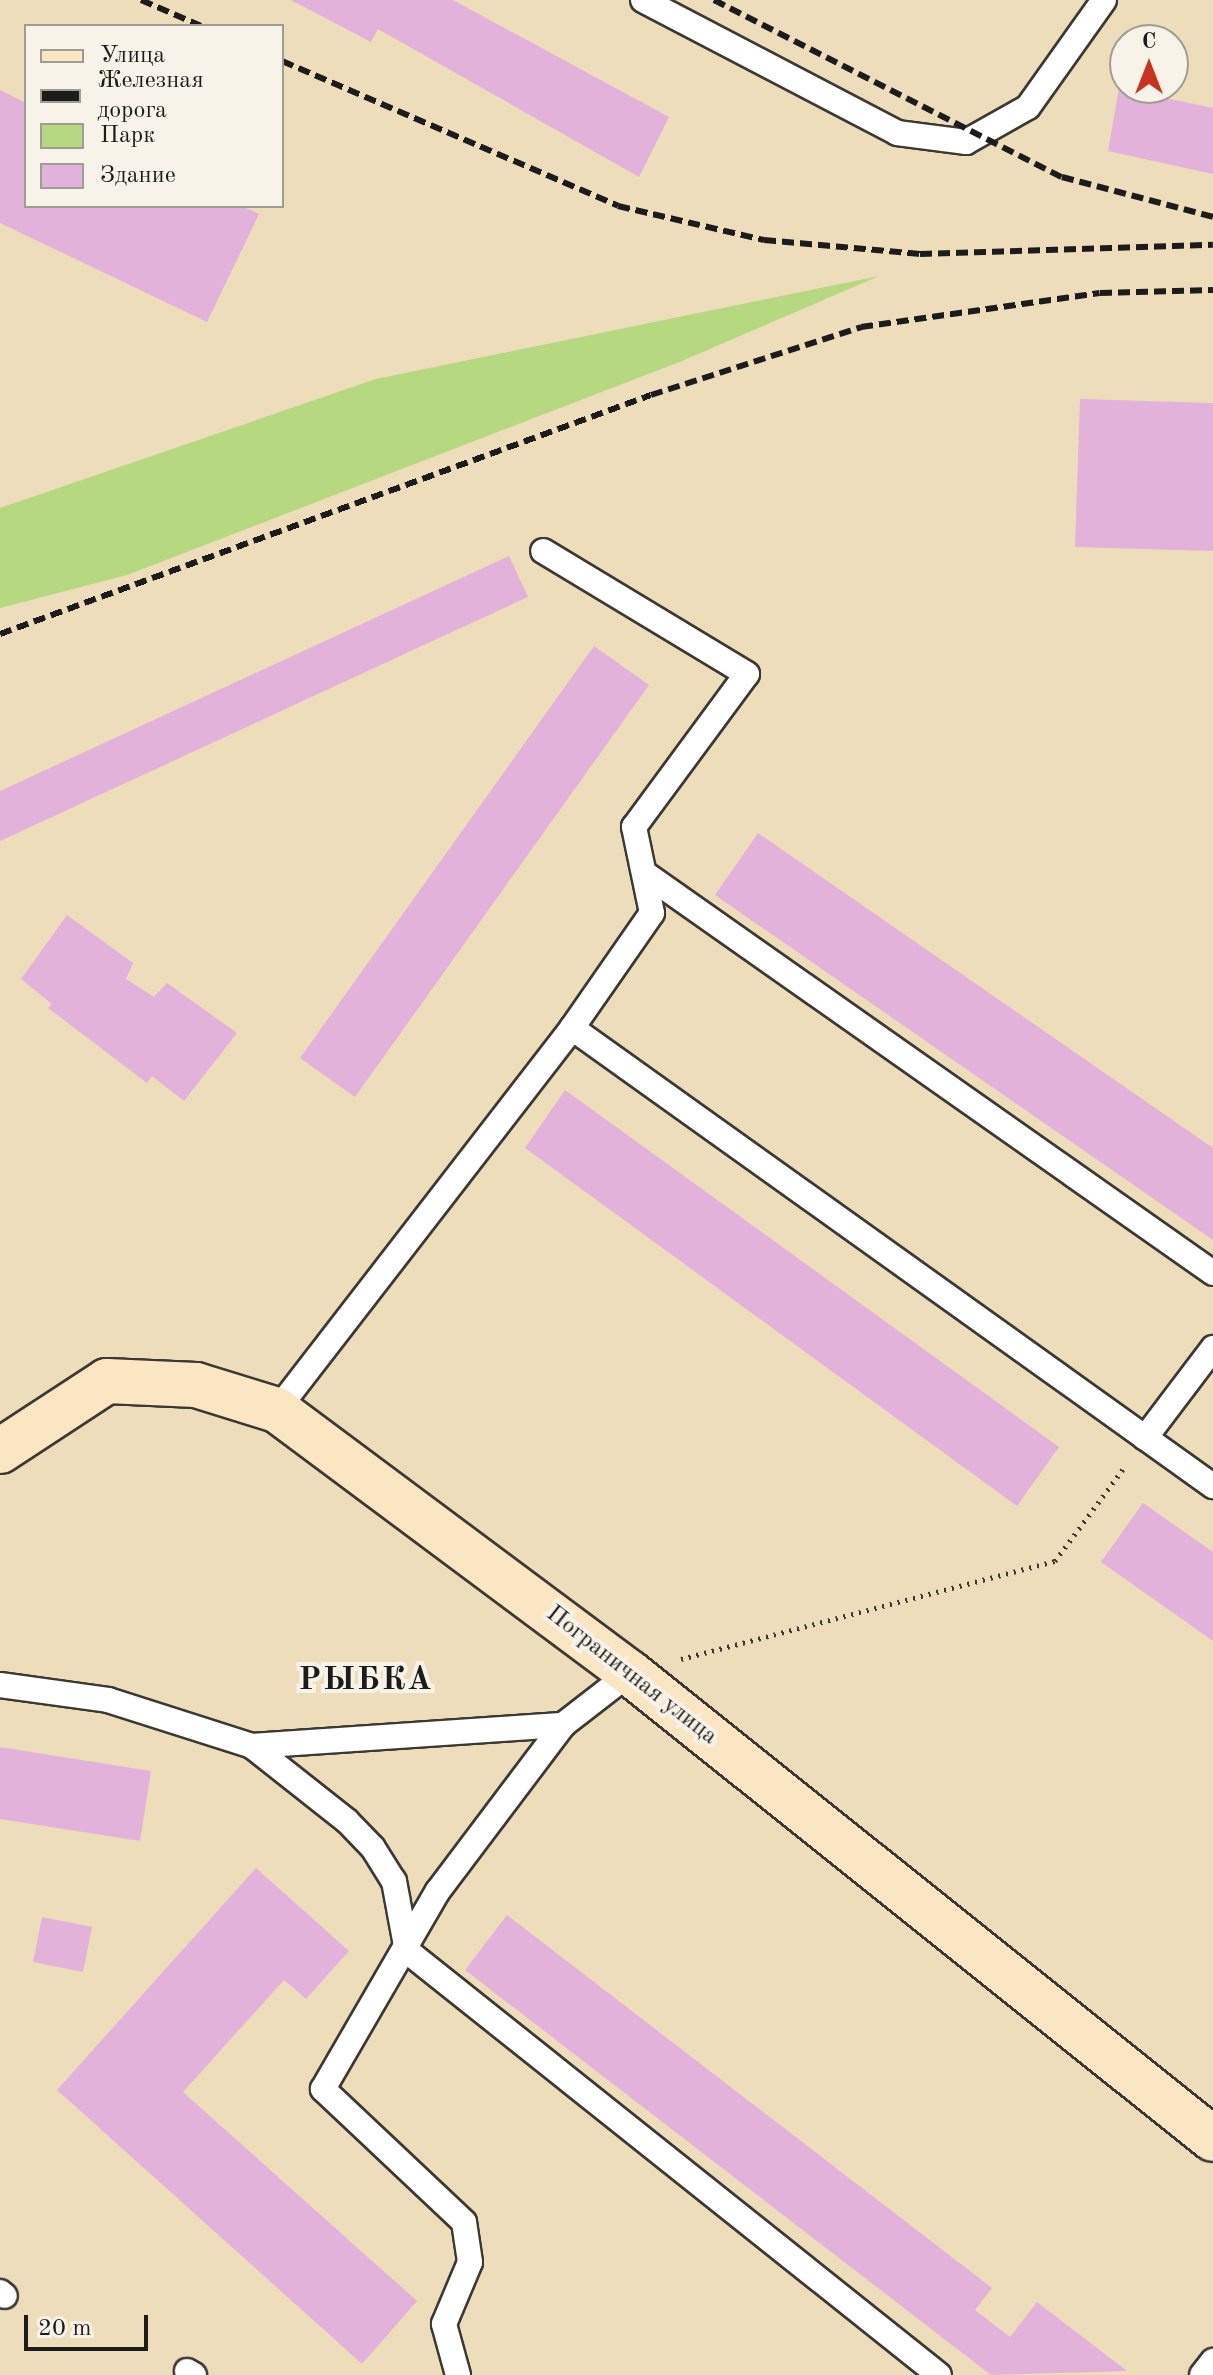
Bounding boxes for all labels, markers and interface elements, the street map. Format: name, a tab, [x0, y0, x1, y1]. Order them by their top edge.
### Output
legend	[24, 24, 284, 208]
north arrow	[1109, 24, 1189, 104]
text: С	[1142, 31, 1156, 53]
text: Улица	[100, 44, 165, 68]
text: Железная дорога	[97, 69, 204, 123]
text: Парк	[100, 124, 155, 148]
text: Здание	[100, 164, 176, 188]
street label: Пограничная улица	[540, 1600, 722, 1752]
district label: РЫБКА	[299, 1662, 433, 1700]
scale bar	[28, 2299, 152, 2349]
text: 20 m	[38, 2317, 92, 2341]

